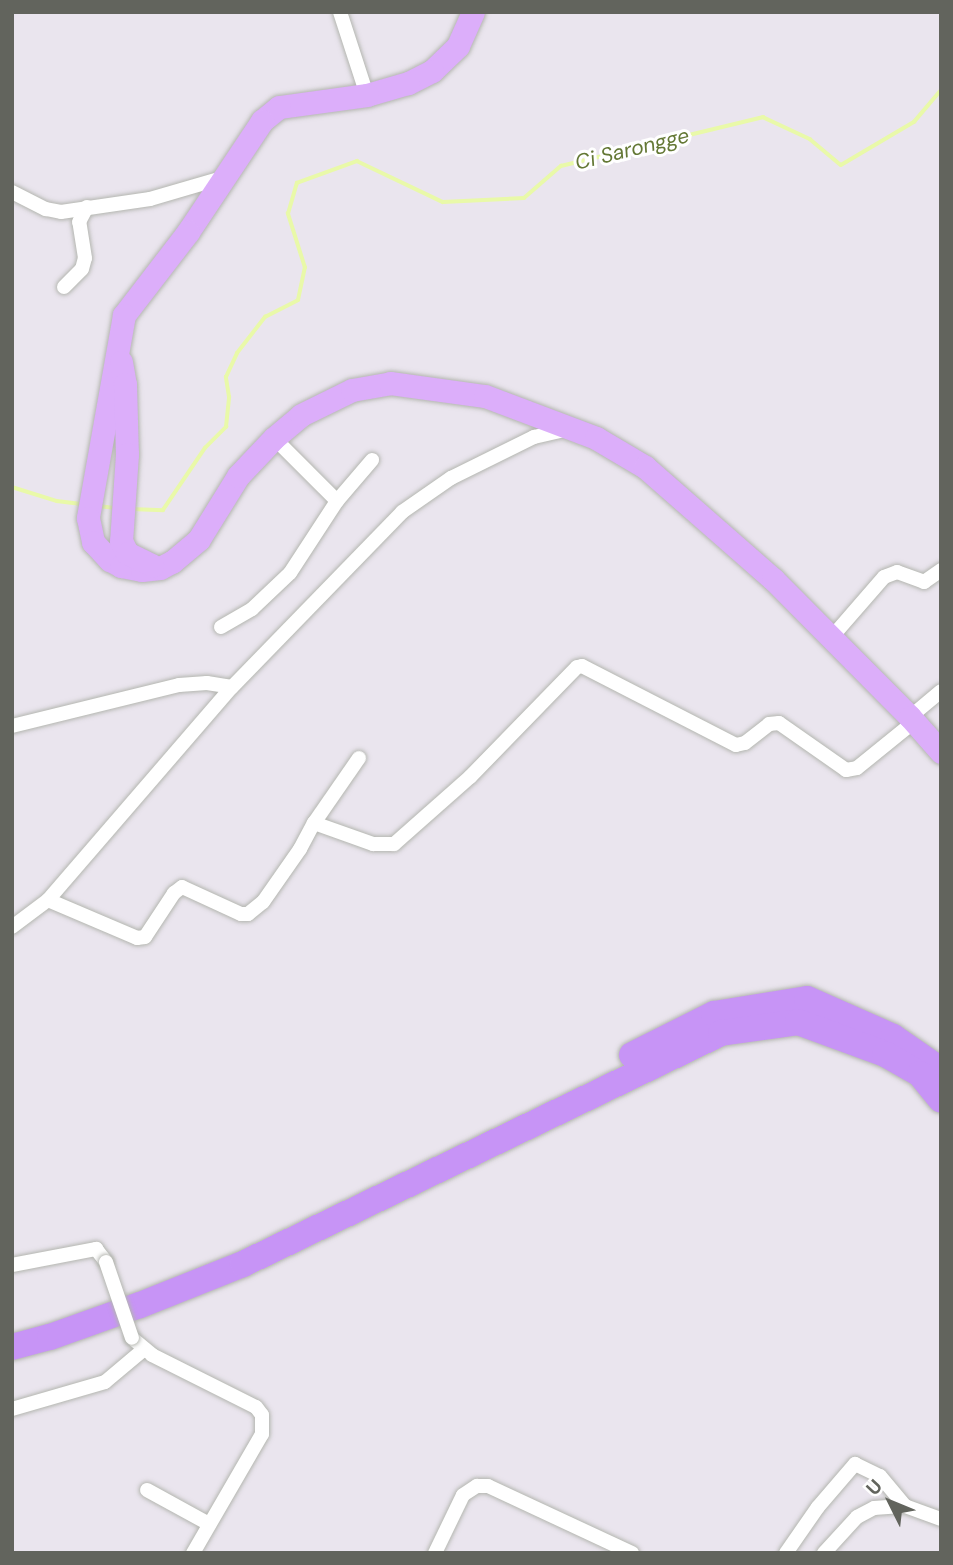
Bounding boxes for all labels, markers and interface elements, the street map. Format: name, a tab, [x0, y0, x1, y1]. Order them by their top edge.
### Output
water label: Ci Sarongge	[572, 123, 692, 175]
north arrow	[855, 1467, 925, 1537]
text: U	[861, 1474, 888, 1501]

